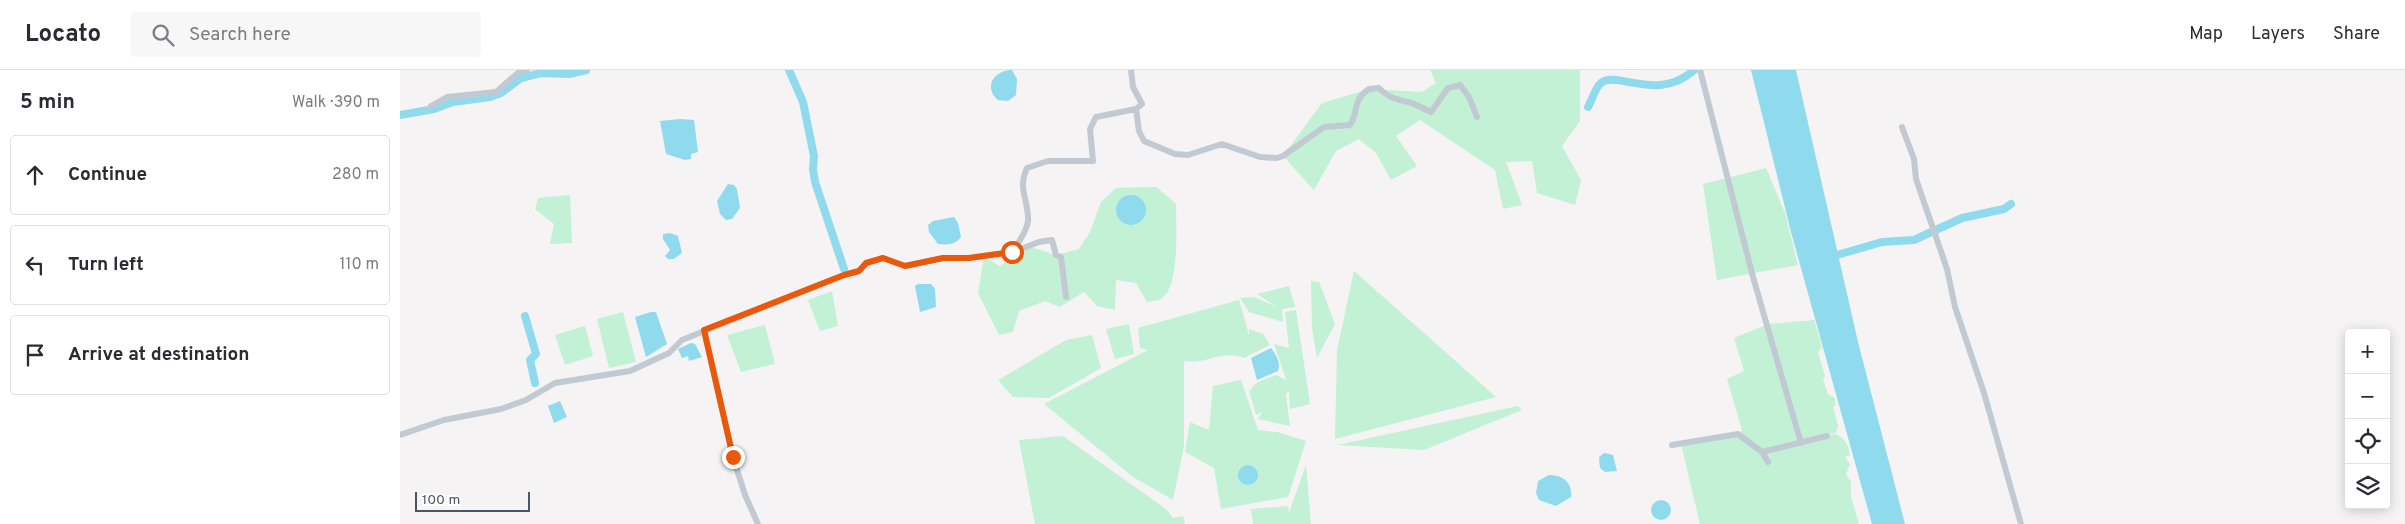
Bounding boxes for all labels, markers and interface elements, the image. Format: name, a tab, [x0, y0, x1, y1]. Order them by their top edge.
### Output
search box	[131, 12, 481, 57]
text: Locato	[25, 20, 101, 50]
icon: search	[149, 21, 177, 49]
text: Search here	[189, 23, 291, 47]
text: Map	[2189, 23, 2223, 46]
text: Layers	[2251, 23, 2305, 46]
text: Share	[2333, 23, 2380, 46]
text: 5 min	[20, 89, 75, 116]
text: Walk · 390 m	[292, 93, 380, 113]
icon: ahead	[21, 161, 49, 189]
text: Continue	[68, 163, 147, 187]
text: 280 m	[332, 165, 379, 185]
route start	[1001, 241, 1024, 264]
icon: left	[21, 251, 49, 279]
text: Turn left	[68, 253, 144, 277]
text: 110 m	[339, 255, 379, 275]
map controls	[2345, 329, 2390, 509]
button: +	[2345, 329, 2390, 374]
icon: arrive	[21, 341, 49, 369]
text: Arrive at destination	[68, 343, 249, 367]
button: −	[2345, 374, 2390, 419]
button: locate	[2345, 419, 2390, 464]
route end	[722, 446, 745, 469]
button: layers	[2345, 464, 2390, 509]
scale bar	[415, 489, 530, 512]
text: 100 m	[422, 492, 460, 509]

